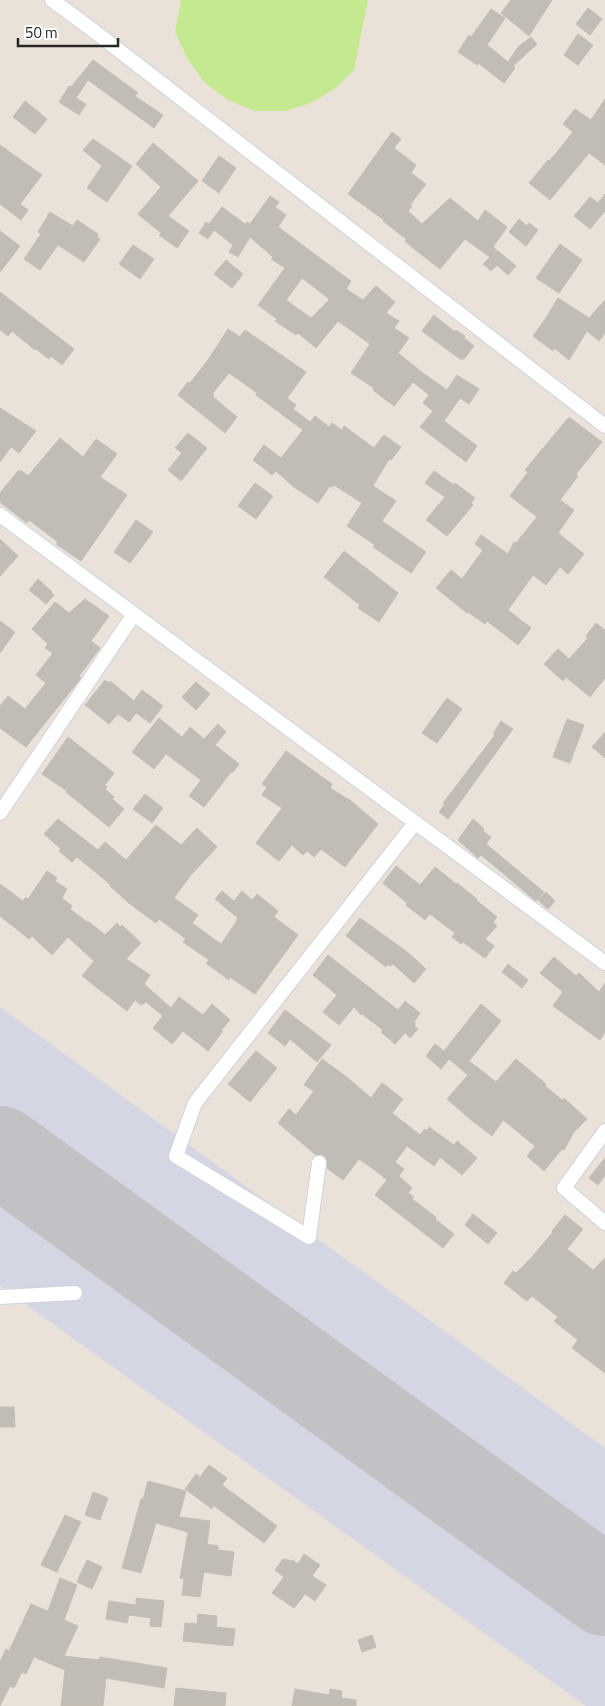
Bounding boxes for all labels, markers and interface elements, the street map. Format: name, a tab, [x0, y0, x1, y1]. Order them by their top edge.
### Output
scale bar	[18, 15, 118, 47]
text: 50 m	[25, 21, 58, 44]

